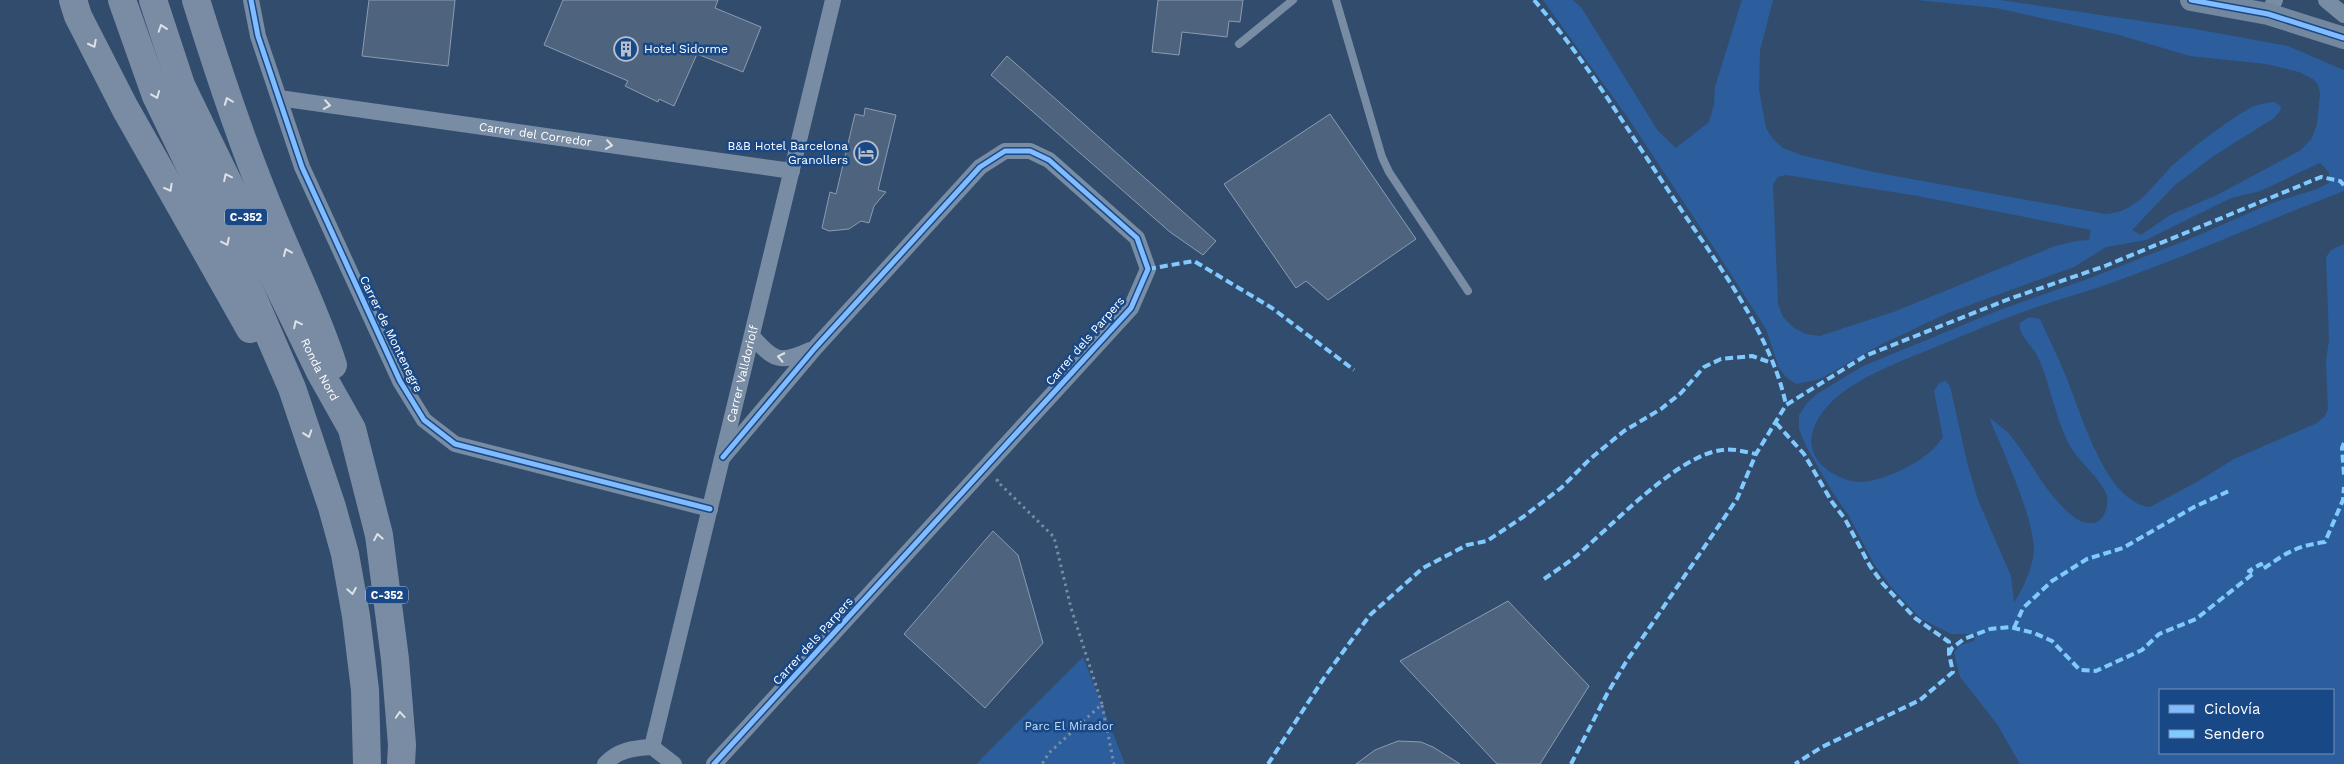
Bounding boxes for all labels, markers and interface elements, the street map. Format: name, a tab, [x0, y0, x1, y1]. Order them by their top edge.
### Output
one-way arrow	[158, 25, 168, 33]
building icon: Hotel Sidorme	[613, 36, 639, 62]
one-way arrow	[87, 39, 97, 48]
place label: Hotel Sidorme	[644, 42, 728, 56]
one-way arrow	[150, 90, 160, 99]
one-way arrow	[224, 97, 234, 106]
one-way arrow	[324, 99, 332, 110]
street label: Carrer del Corredor	[478, 120, 593, 149]
one-way arrow	[606, 139, 614, 150]
place label: B&B Hotel Barcelona Granollers	[728, 139, 848, 167]
hotel icon: B&B Hotel Barcelona Granollers	[853, 140, 879, 166]
one-way arrow	[223, 173, 233, 182]
one-way arrow	[163, 183, 173, 192]
road number: C-352	[225, 208, 267, 226]
one-way arrow	[220, 237, 230, 246]
one-way arrow	[283, 248, 294, 257]
street label: Carrer de Montenegre	[357, 273, 425, 395]
street label: Carrer dels Parpers	[1043, 294, 1127, 388]
one-way arrow	[293, 320, 303, 329]
street label: Carrer Valldoriolf	[724, 323, 761, 424]
street label: Ronda Nord	[298, 336, 342, 403]
one-way arrow	[776, 352, 785, 363]
one-way arrow	[302, 430, 312, 438]
one-way arrow	[374, 532, 384, 541]
one-way arrow	[346, 586, 356, 595]
road number: C-352	[366, 586, 408, 604]
street label: Carrer dels Parpers	[770, 594, 856, 688]
legend	[2159, 689, 2334, 754]
text: Ciclovía	[2204, 700, 2261, 718]
one-way arrow	[394, 711, 405, 719]
park label: Parc El Mirador	[1024, 719, 1114, 733]
text: Sendero	[2204, 725, 2265, 743]

